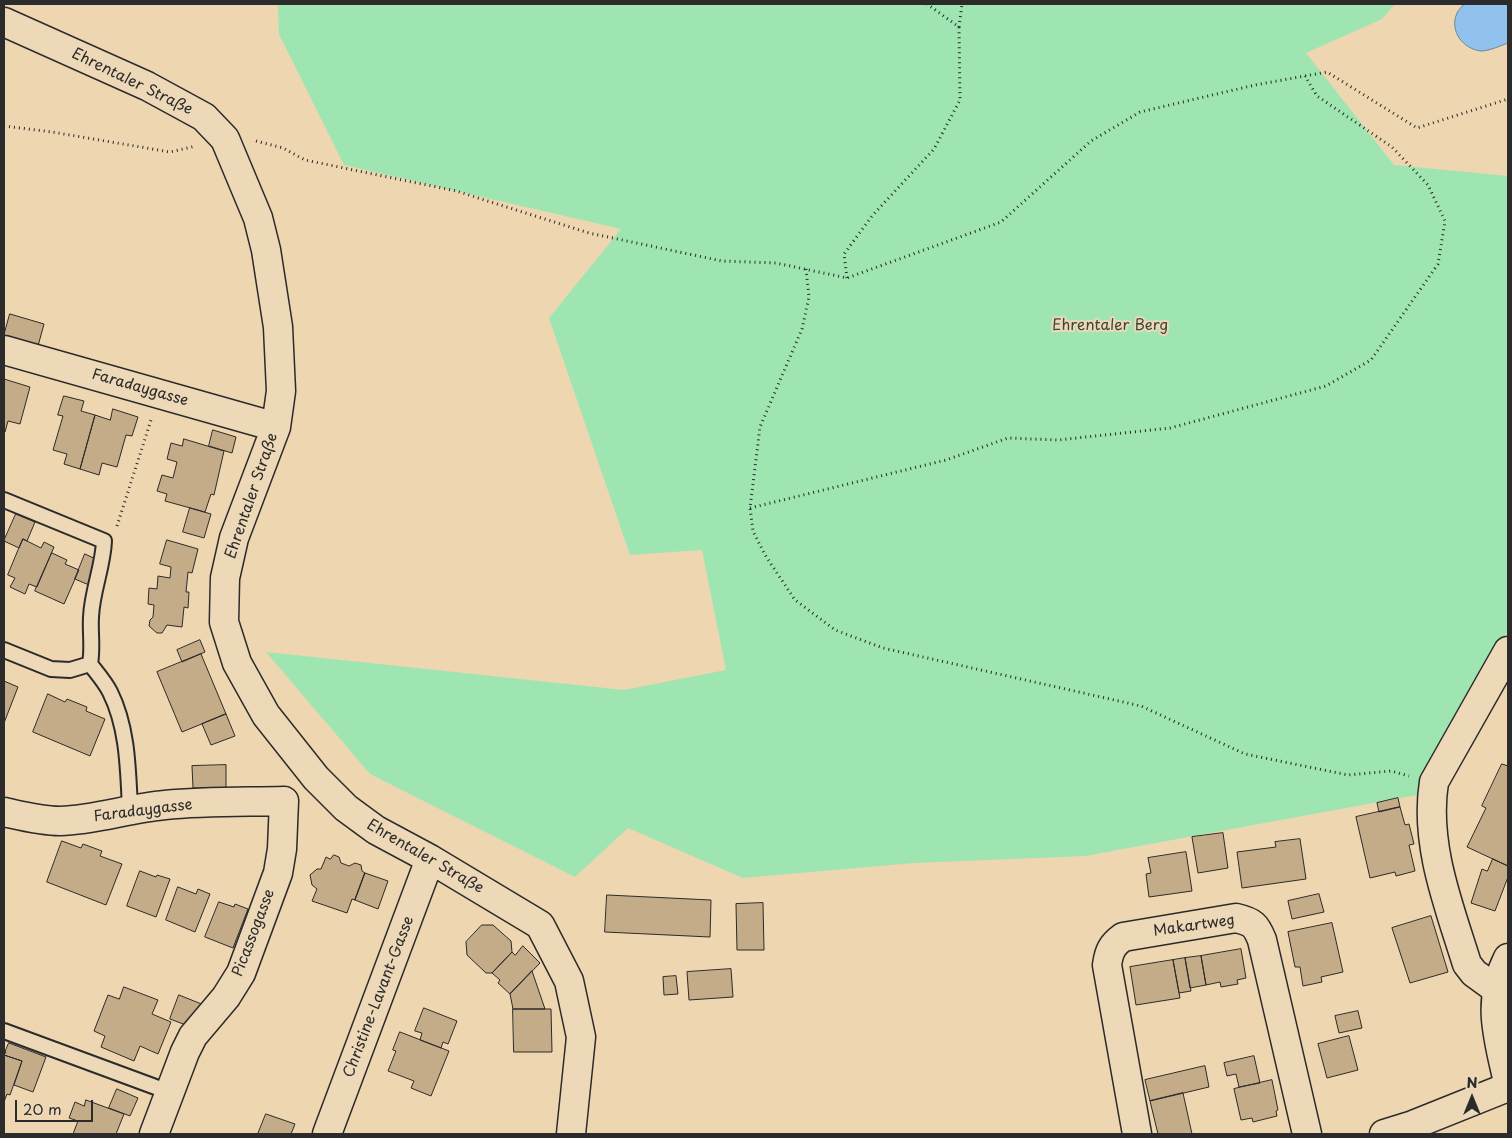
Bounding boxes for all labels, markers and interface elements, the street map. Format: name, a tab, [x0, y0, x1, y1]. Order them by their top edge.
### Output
street label: Ehrentaler Straße	[69, 45, 195, 119]
park label: Ehrentaler Berg	[1052, 317, 1168, 335]
street label: Faradaygasse	[90, 366, 190, 410]
street label: Ehrentaler Straße	[222, 431, 282, 561]
street label: Faradaygasse	[93, 796, 193, 826]
street label: Ehrentaler Straße	[363, 816, 487, 898]
street label: Picassogasse	[229, 887, 279, 979]
street label: Makartweg	[1152, 911, 1236, 941]
street label: Christine-Lavant-Gasse	[340, 914, 418, 1080]
text: N	[1466, 1072, 1478, 1093]
north arrow	[1447, 1073, 1497, 1123]
scale bar	[18, 1090, 95, 1122]
text: 20 m	[23, 1097, 62, 1120]

